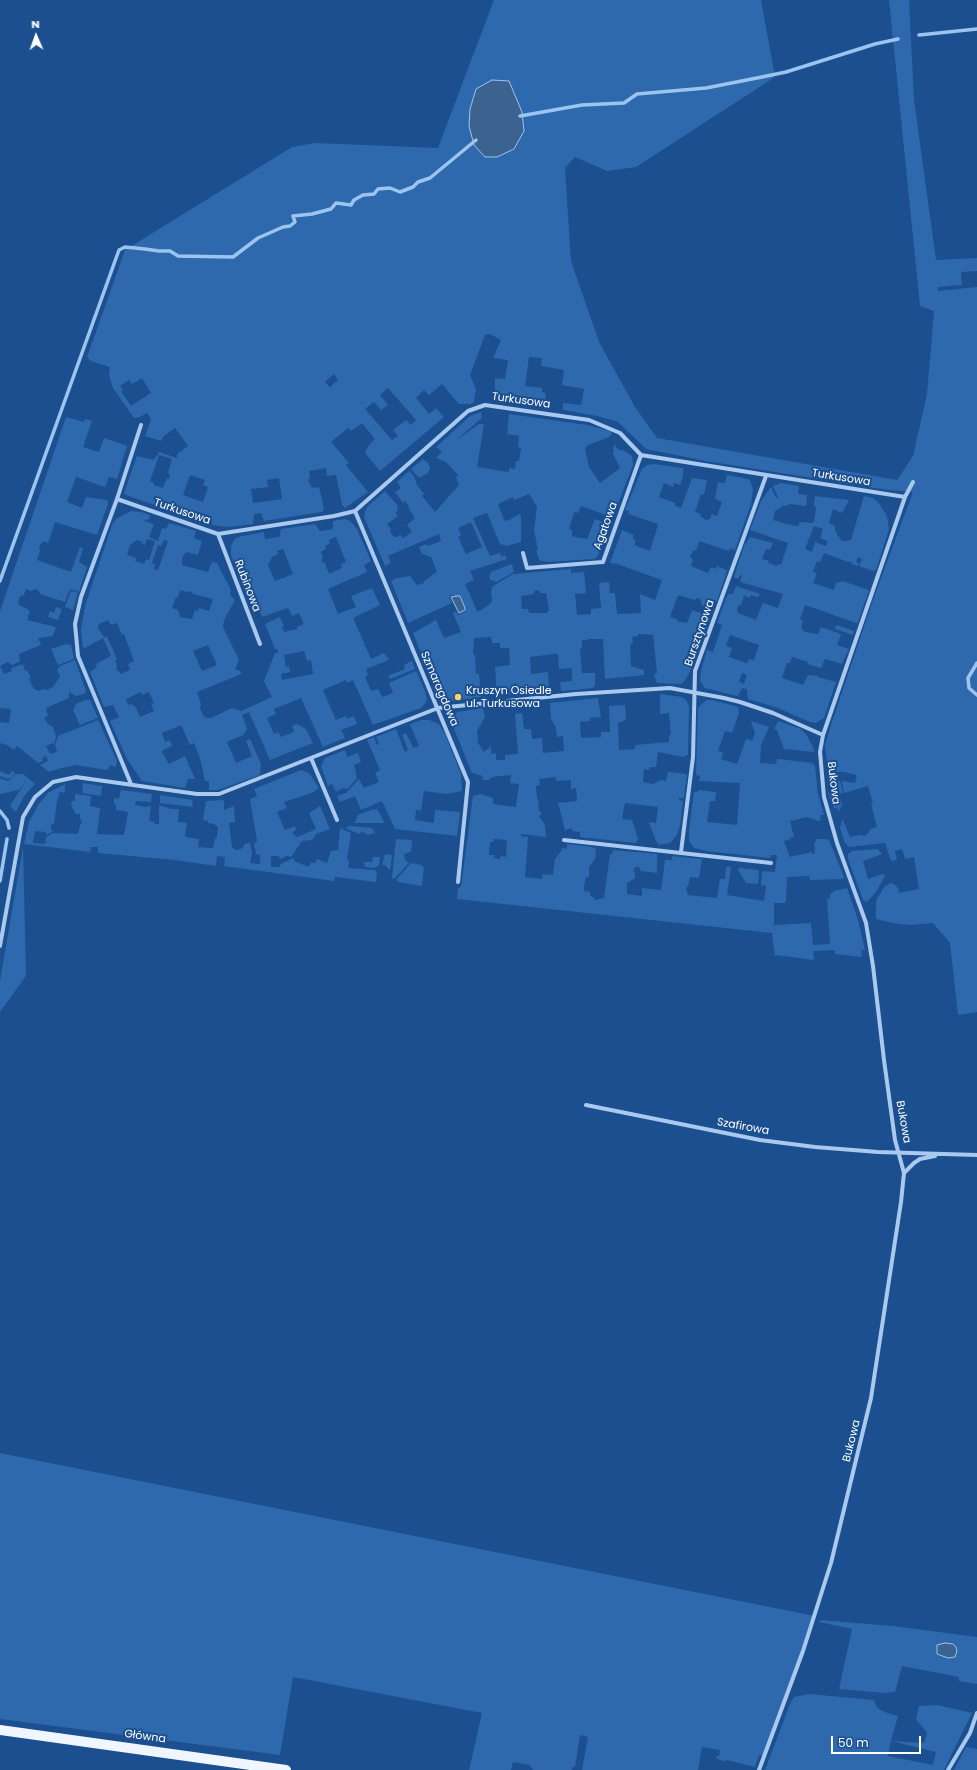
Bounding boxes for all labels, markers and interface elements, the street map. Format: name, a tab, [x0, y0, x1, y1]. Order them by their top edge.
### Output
north arrow	[16, 16, 56, 56]
text: N	[31, 16, 40, 32]
street label: Turkusowa	[491, 390, 551, 412]
street label: Turkusowa	[811, 467, 871, 489]
street label: Turkusowa	[152, 496, 212, 528]
street label: Agatowa	[591, 500, 621, 552]
street label: Rubinowa	[231, 558, 263, 614]
street label: Bursztynowa	[682, 598, 718, 668]
street label: Szmaragdowa	[417, 650, 461, 728]
place label: Kruszyn Osiedle ul. Turkusowa	[466, 684, 552, 710]
marker: Kruszyn Osiedle ul. Turkusowa	[453, 692, 463, 702]
street label: Bukowa	[824, 761, 842, 805]
street label: Bukowa	[893, 1100, 913, 1144]
street label: Szafirowa	[716, 1116, 770, 1138]
street label: Bukowa	[840, 1419, 864, 1463]
street label: Główna	[123, 1728, 167, 1746]
scale bar	[833, 1728, 923, 1754]
text: 50 m	[838, 1734, 869, 1751]

